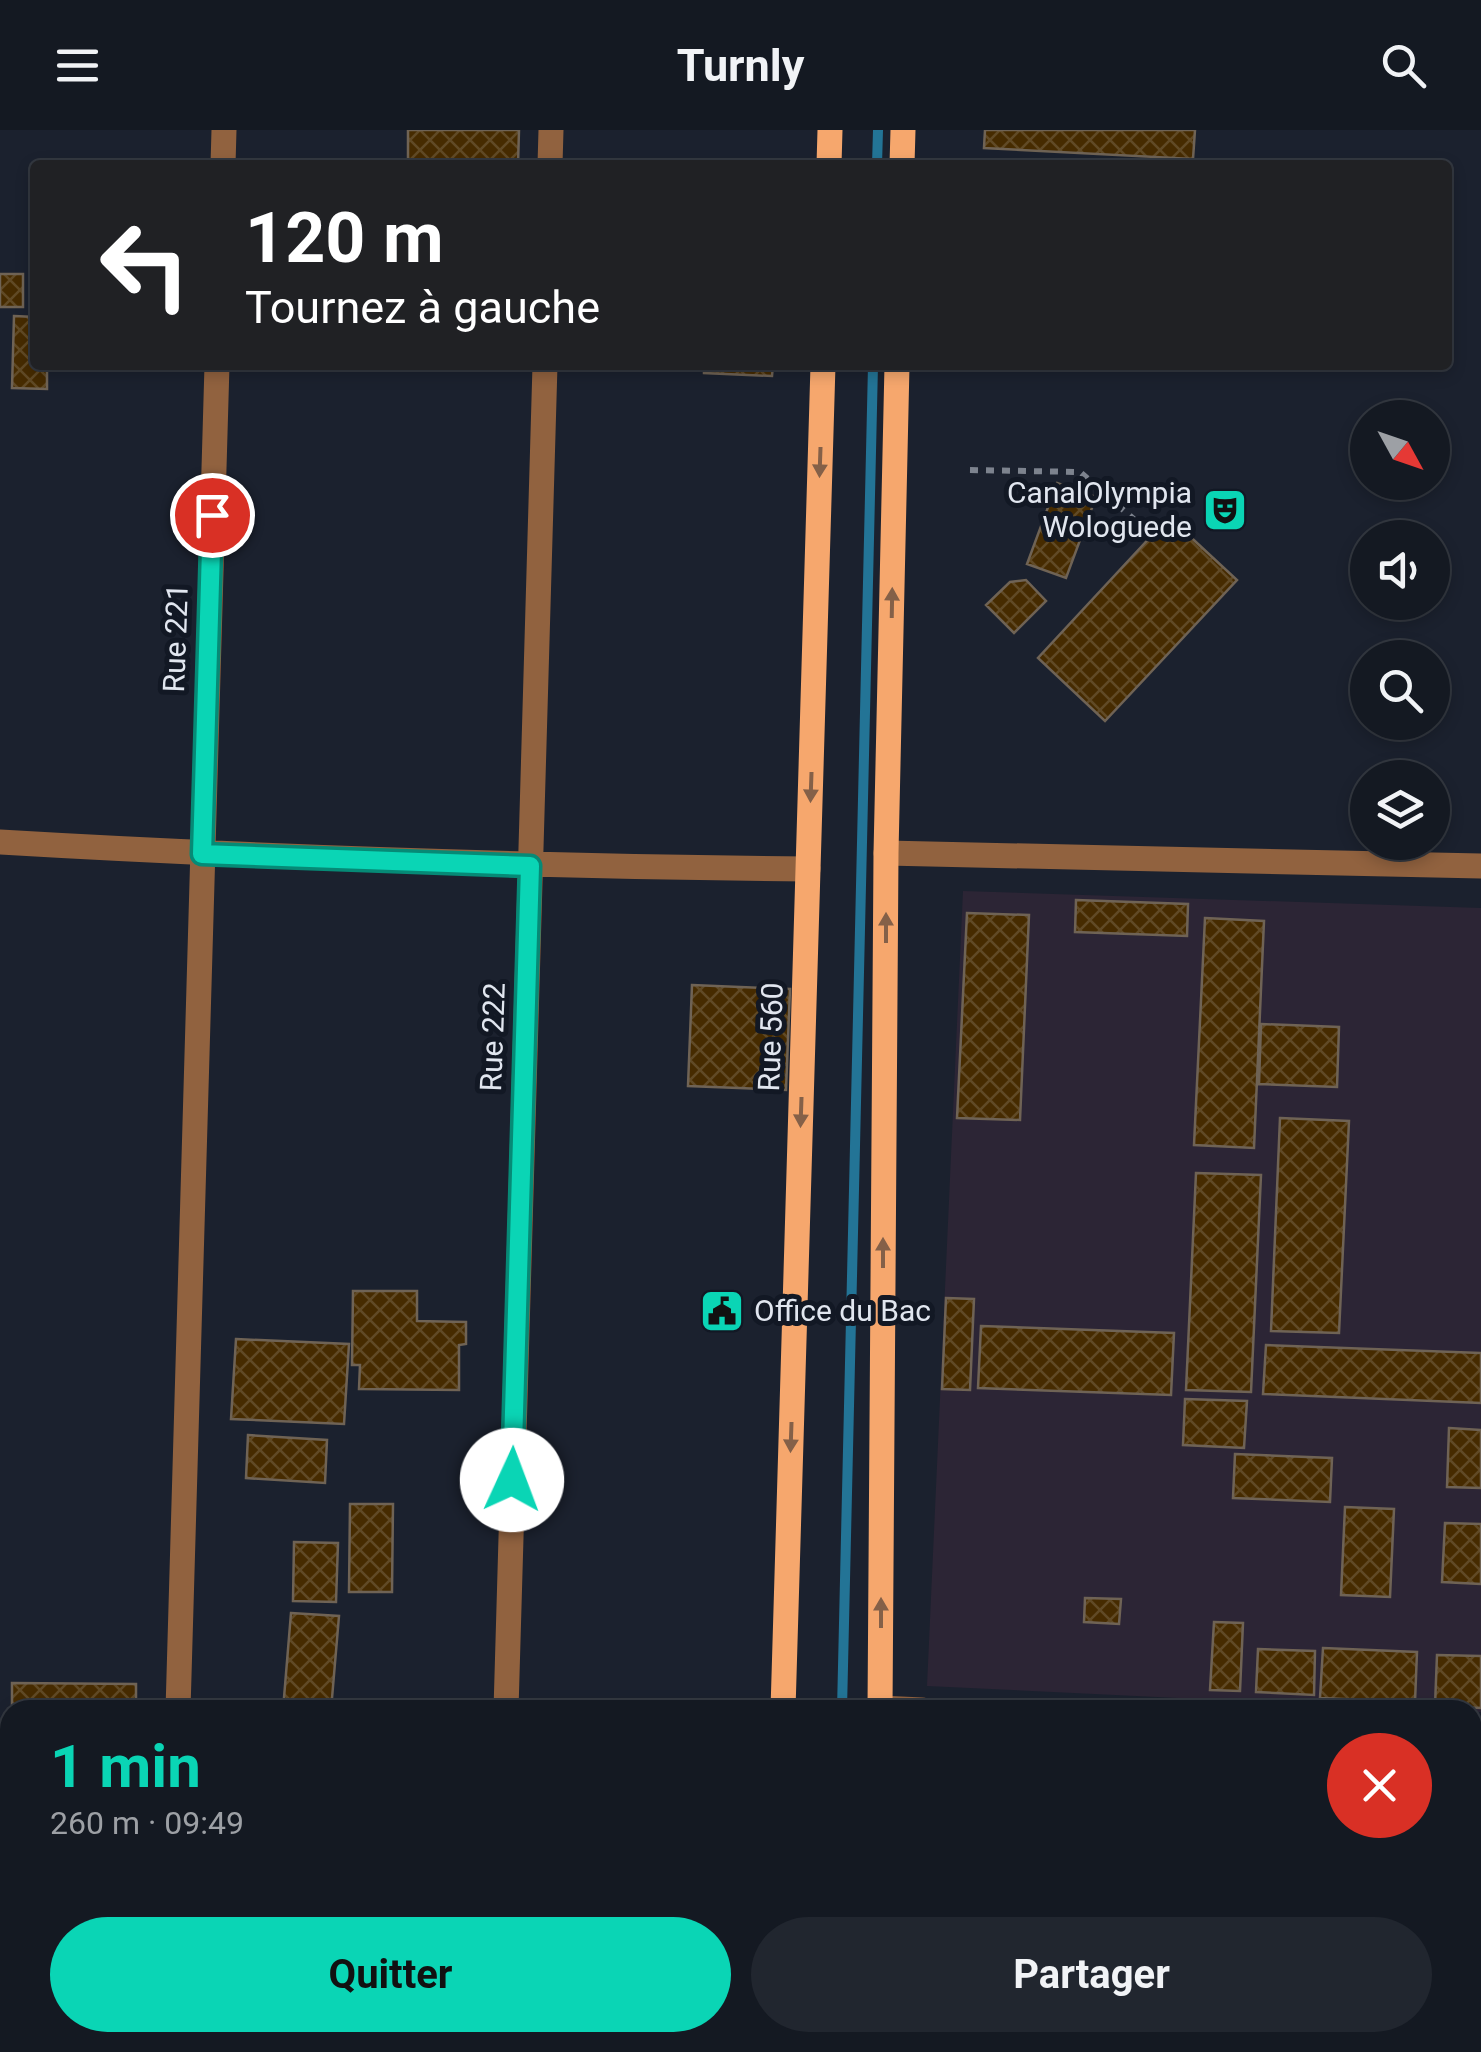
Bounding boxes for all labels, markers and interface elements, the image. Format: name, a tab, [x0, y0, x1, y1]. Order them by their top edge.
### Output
icon: menu	[50, 38, 105, 93]
icon: search	[1376, 38, 1431, 93]
text: Turnly	[677, 39, 804, 92]
text: 120 m	[245, 197, 444, 279]
icon: left	[80, 200, 210, 330]
text: Tournez à gauche	[245, 281, 600, 334]
north arrow	[1350, 400, 1450, 500]
map controls	[1350, 400, 1450, 860]
one-way arrow	[812, 447, 828, 479]
pin	[170, 473, 255, 558]
place label: CanalOlympia Wologuede	[1007, 475, 1192, 544]
theatre icon: CanalOlympia Wologuede	[1202, 487, 1248, 533]
icon: arrive	[185, 488, 240, 543]
button: sound	[1350, 520, 1450, 620]
street label: Rue 221	[156, 583, 195, 693]
one-way arrow	[884, 586, 900, 618]
button: search	[1350, 640, 1450, 740]
button: layers	[1350, 760, 1450, 860]
one-way arrow	[802, 772, 818, 804]
one-way arrow	[878, 911, 894, 943]
street label: Rue 222	[473, 982, 512, 1092]
street label: Rue 560	[751, 982, 790, 1092]
one-way arrow	[792, 1097, 808, 1129]
one-way arrow	[876, 1236, 892, 1268]
public building icon: Office du Bac	[699, 1288, 745, 1334]
place label: Office du Bac	[754, 1293, 931, 1328]
one-way arrow	[783, 1422, 799, 1454]
position arrow	[460, 1428, 564, 1532]
one-way arrow	[873, 1596, 889, 1628]
text: 1 min	[50, 1731, 201, 1802]
button: close	[1327, 1733, 1432, 1838]
text: 260 m · 09:49	[50, 1804, 244, 1842]
button: Quitter	[50, 1917, 731, 2032]
button: Partager	[751, 1917, 1432, 2032]

